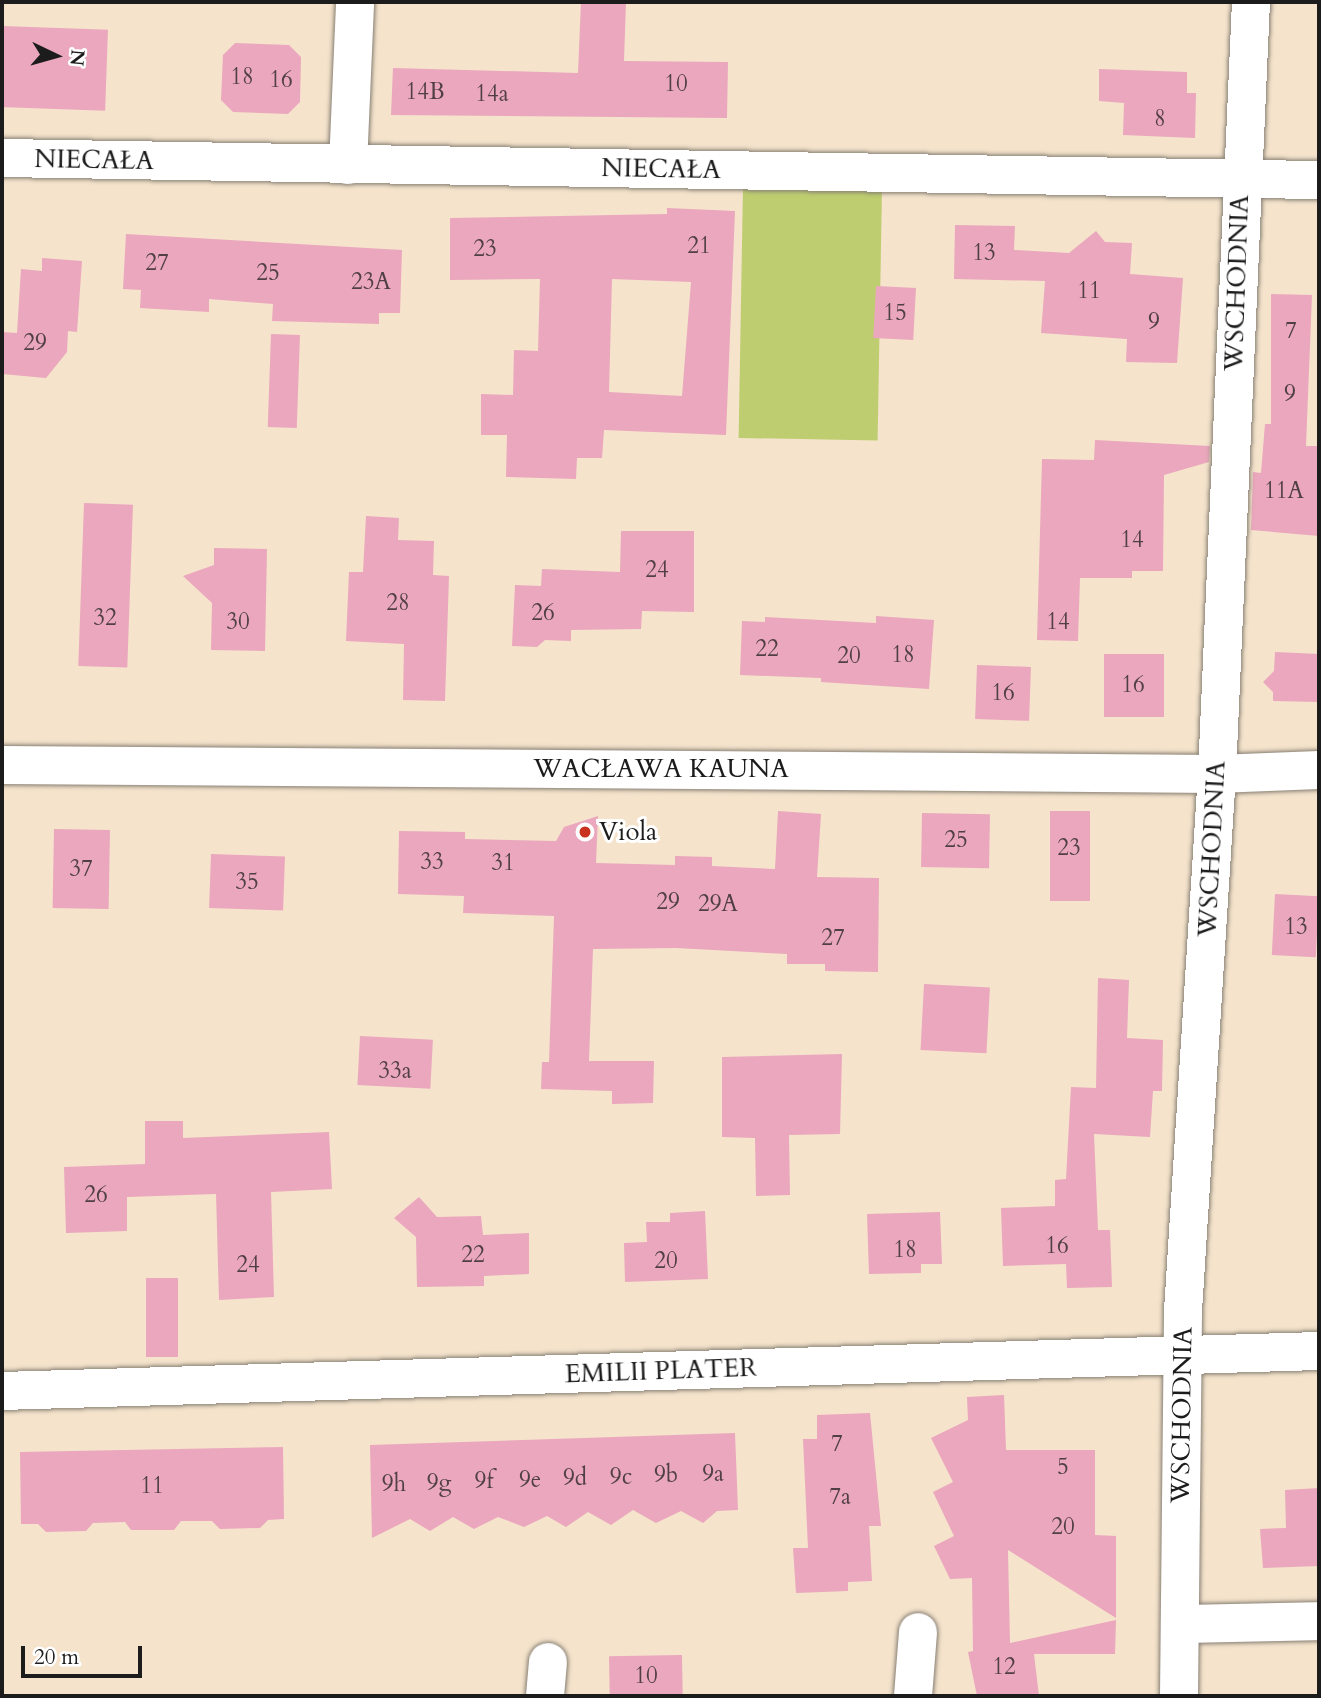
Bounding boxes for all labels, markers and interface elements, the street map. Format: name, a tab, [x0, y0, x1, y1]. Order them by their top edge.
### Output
north arrow	[21, 21, 91, 91]
text: N	[63, 48, 91, 67]
house number: 18	[230, 63, 254, 91]
house number: 16	[269, 66, 293, 94]
house number: 10	[664, 70, 688, 98]
house number: 14B	[405, 78, 445, 106]
house number: 14a	[475, 80, 509, 108]
house number: 8	[1154, 105, 1166, 133]
street label: NIECAŁA	[34, 143, 154, 177]
street label: NIECAŁA	[601, 152, 721, 186]
street label: WSCHODNIA	[1218, 194, 1256, 372]
house number: 21	[687, 232, 711, 260]
house number: 23	[473, 235, 497, 263]
house number: 13	[972, 239, 996, 267]
house number: 27	[145, 249, 169, 277]
house number: 25	[256, 259, 280, 287]
house number: 23A	[351, 268, 391, 296]
house number: 11	[1077, 277, 1101, 305]
house number: 15	[883, 299, 907, 327]
house number: 9	[1148, 308, 1160, 336]
house number: 7	[1285, 317, 1297, 345]
house number: 29	[23, 329, 47, 357]
house number: 9	[1284, 380, 1296, 408]
house number: 11A	[1264, 477, 1304, 505]
house number: 14	[1120, 526, 1144, 554]
house number: 24	[645, 556, 669, 584]
house number: 28	[386, 589, 410, 617]
house number: 26	[531, 599, 555, 627]
house number: 32	[93, 604, 117, 632]
house number: 30	[226, 608, 250, 636]
house number: 14	[1046, 608, 1070, 636]
house number: 22	[755, 635, 779, 663]
house number: 18	[891, 641, 915, 669]
house number: 20	[837, 642, 861, 670]
house number: 16	[1121, 671, 1145, 699]
house number: 16	[991, 679, 1015, 707]
street label: WACŁAWA KAUNA	[533, 753, 789, 785]
street label: WSCHODNIA	[1192, 760, 1232, 938]
place label: Viola	[599, 816, 657, 848]
marker: Viola	[577, 824, 593, 840]
house number: 25	[944, 826, 968, 854]
house number: 23	[1057, 834, 1081, 862]
house number: 33	[420, 848, 444, 876]
house number: 31	[491, 849, 515, 877]
house number: 37	[69, 855, 93, 883]
house number: 35	[235, 868, 259, 896]
house number: 29	[656, 888, 680, 916]
house number: 29A	[698, 890, 738, 918]
house number: 13	[1284, 913, 1308, 941]
house number: 27	[821, 924, 845, 952]
house number: 33a	[378, 1057, 412, 1085]
house number: 26	[84, 1181, 108, 1209]
house number: 16	[1045, 1232, 1069, 1260]
house number: 18	[893, 1236, 917, 1264]
house number: 22	[461, 1241, 485, 1269]
house number: 20	[654, 1247, 678, 1275]
house number: 24	[236, 1251, 260, 1279]
street label: WSCHODNIA	[1165, 1326, 1199, 1504]
street label: EMILII PLATER	[564, 1352, 758, 1390]
house number: 7	[831, 1430, 843, 1458]
house number: 5	[1057, 1453, 1069, 1481]
house number: 9a	[702, 1460, 724, 1488]
house number: 9b	[654, 1461, 678, 1489]
house number: 9c	[610, 1463, 632, 1491]
house number: 9d	[563, 1464, 587, 1492]
house number: 9e	[519, 1466, 541, 1494]
house number: 9f	[475, 1467, 493, 1495]
house number: 9g	[427, 1469, 451, 1497]
house number: 9h	[382, 1470, 406, 1498]
house number: 11	[140, 1472, 164, 1500]
house number: 7a	[829, 1483, 851, 1511]
house number: 20	[1051, 1513, 1075, 1541]
scale bar	[24, 1632, 145, 1676]
text: 20 m	[34, 1643, 79, 1672]
house number: 12	[992, 1653, 1016, 1681]
house number: 10	[634, 1662, 658, 1690]

